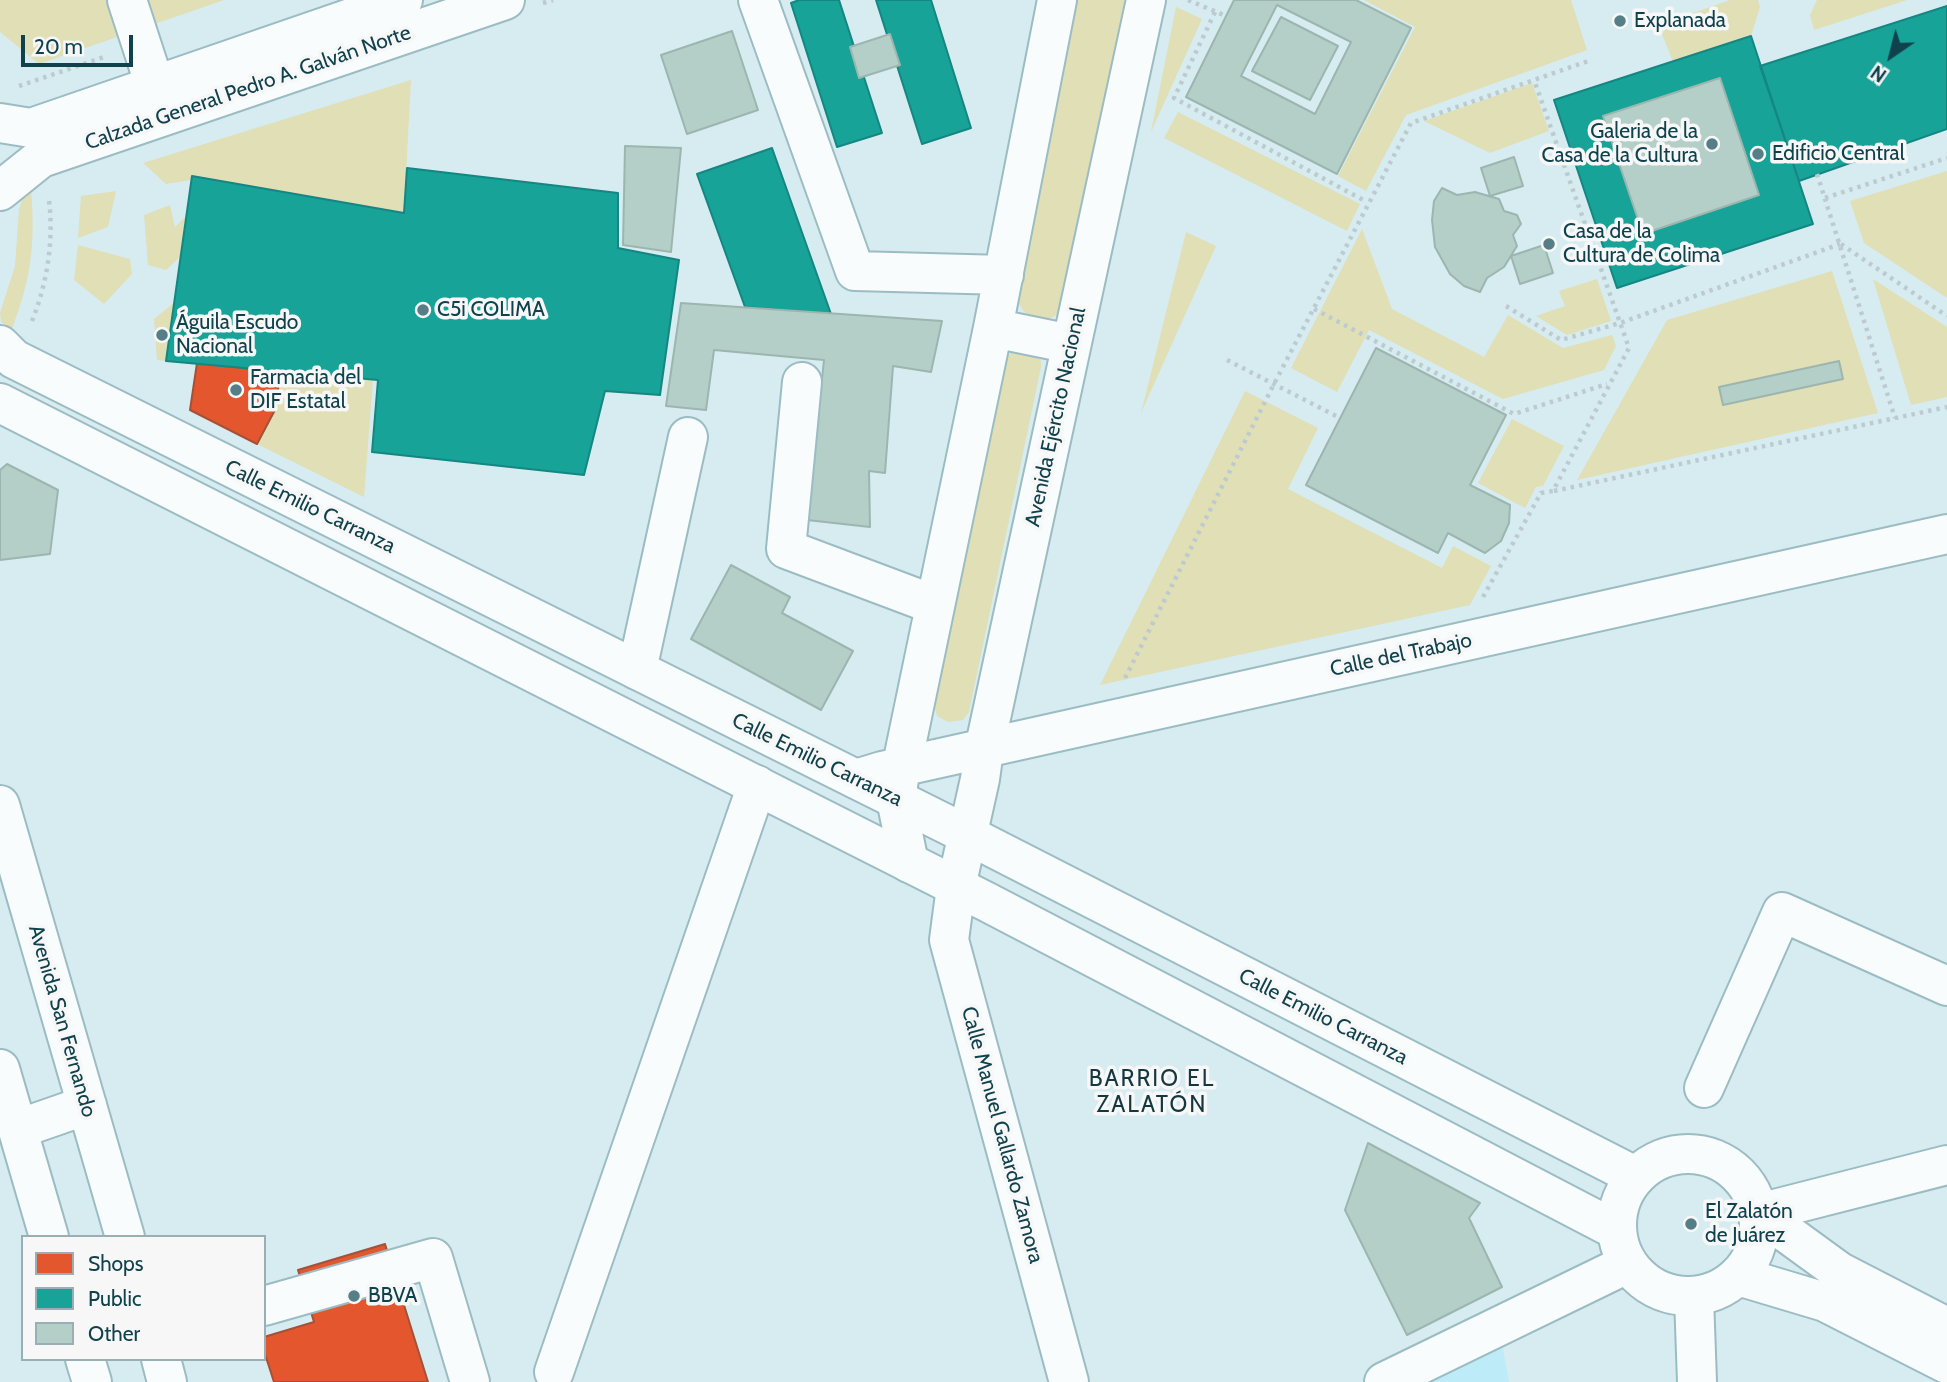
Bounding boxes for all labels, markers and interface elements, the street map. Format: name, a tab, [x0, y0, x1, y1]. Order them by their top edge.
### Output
place label: Explanada	[1634, 8, 1726, 34]
marker: Explanada	[1612, 13, 1628, 29]
street label: Calzada General Pedro A. Galván Norte	[82, 20, 414, 156]
scale bar	[24, 21, 136, 65]
north arrow	[1856, 21, 1926, 91]
text: 20 m	[34, 34, 83, 59]
text: N	[1867, 60, 1891, 87]
place label: Galeria de la Casa de la Cultura	[1541, 119, 1698, 169]
marker: Galeria de la Casa de la Cultura	[1704, 136, 1720, 152]
place label: Edificio Central	[1772, 141, 1905, 167]
marker: Edificio Central	[1750, 146, 1766, 162]
place label: Casa de la Cultura de Colima	[1563, 219, 1720, 269]
marker: Casa de la Cultura de Colima	[1541, 236, 1557, 252]
place label: C5i COLIMA	[437, 297, 545, 323]
marker: C5i COLIMA	[415, 302, 431, 318]
street label: Avenida Ejército Nacional	[1020, 305, 1092, 529]
place label: Águila Escudo Nacional	[176, 310, 298, 360]
marker: Águila Escudo Nacional	[154, 327, 170, 343]
place label: Farmacia del DIF Estatal	[250, 365, 361, 415]
marker: Farmacia del DIF Estatal	[228, 382, 244, 398]
street label: Calle Emilio Carranza	[221, 455, 399, 559]
street label: Calle del Trabajo	[1328, 628, 1474, 682]
street label: Calle Emilio Carranza	[728, 708, 906, 812]
street label: Avenida San Fernando	[22, 922, 102, 1120]
street label: Calle Emilio Carranza	[1234, 964, 1412, 1070]
street label: Calle Manuel Gallardo Zamora	[956, 1004, 1048, 1266]
district label: BARRIO EL ZALATÓN	[1090, 1065, 1214, 1119]
place label: El Zalatón de Juárez	[1705, 1199, 1793, 1249]
marker: El Zalatón de Juárez	[1683, 1216, 1699, 1232]
legend	[21, 1235, 266, 1361]
text: Shops	[88, 1251, 143, 1276]
place label: BBVA	[368, 1283, 417, 1309]
text: Public	[88, 1286, 142, 1311]
marker: BBVA	[346, 1288, 362, 1304]
text: Other	[88, 1321, 140, 1346]

